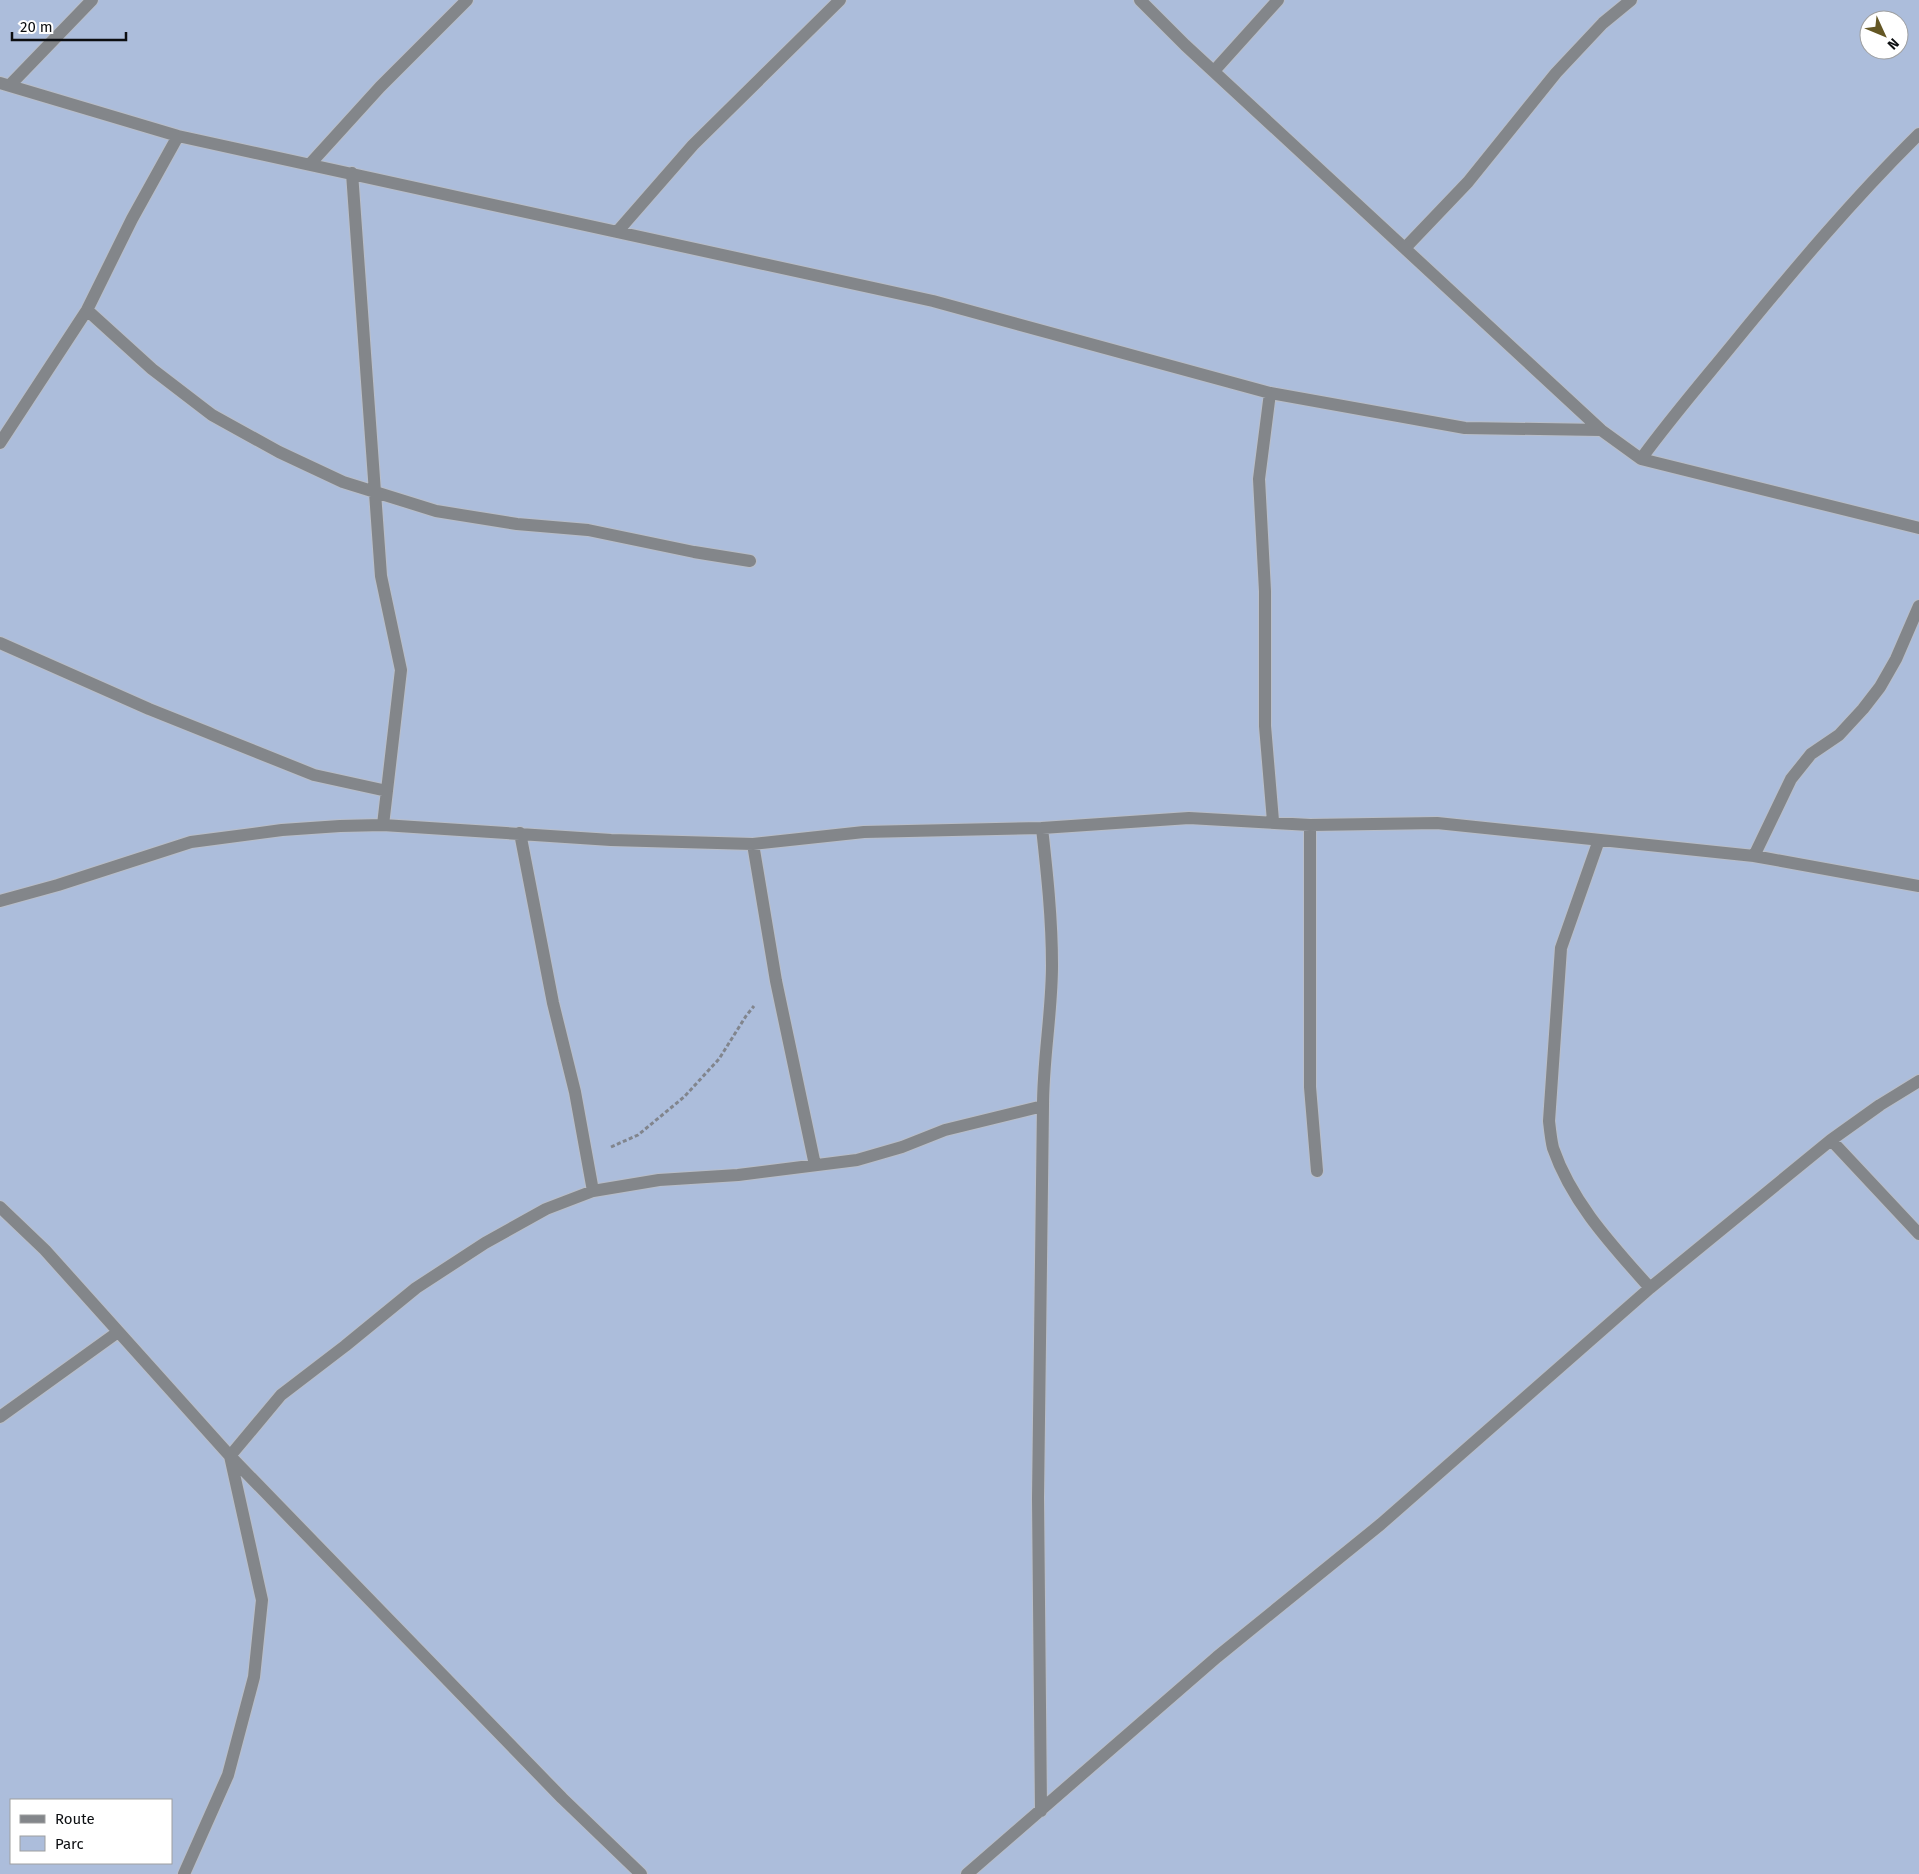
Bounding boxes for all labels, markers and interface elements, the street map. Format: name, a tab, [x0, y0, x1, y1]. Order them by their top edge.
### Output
scale bar	[12, 10, 126, 42]
north arrow	[1859, 10, 1909, 60]
text: 20 m	[20, 18, 53, 36]
text: N	[1884, 34, 1902, 53]
legend	[10, 1799, 172, 1864]
text: Route	[55, 1810, 95, 1828]
text: Parc	[55, 1835, 84, 1853]

